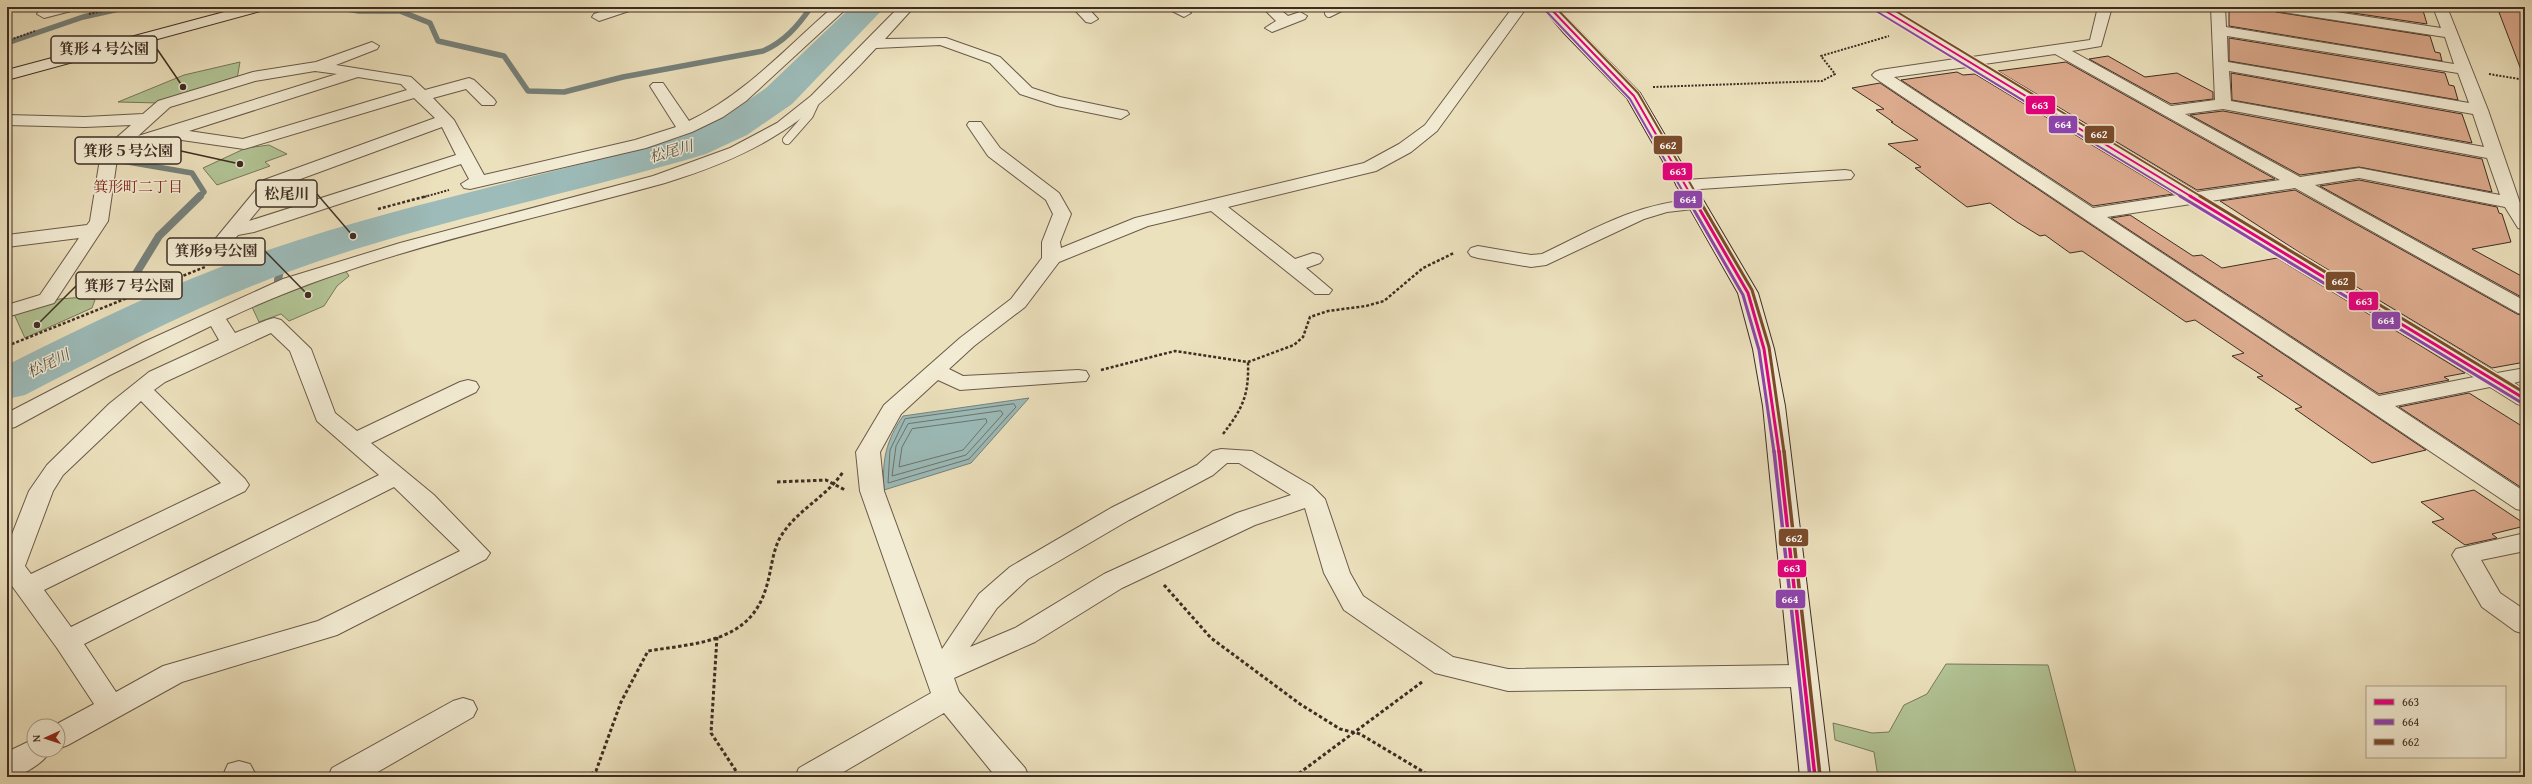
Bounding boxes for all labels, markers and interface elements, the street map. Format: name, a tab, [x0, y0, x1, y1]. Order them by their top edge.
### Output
callout: 箕形４号公園	[51, 36, 157, 63]
text: 箕形４号公園	[59, 38, 149, 59]
line badge: 663	[2025, 95, 2056, 115]
text: 663	[2031, 97, 2049, 113]
line badge: 664	[2048, 115, 2078, 134]
text: 664	[2054, 116, 2072, 132]
line badge: 662	[2084, 125, 2115, 144]
text: 662	[2090, 126, 2108, 142]
water label: 松尾川	[646, 134, 697, 167]
line badge: 662	[1653, 135, 1683, 155]
callout: 箕形５号公園	[75, 137, 181, 164]
text: 662	[1659, 137, 1677, 153]
text: 箕形５号公園	[83, 140, 173, 161]
line badge: 663	[1662, 162, 1693, 181]
text: 663	[1669, 163, 1687, 179]
district label: 箕形町二丁目	[93, 176, 183, 197]
callout: 松尾川	[256, 180, 317, 207]
text: 松尾川	[264, 183, 310, 204]
line badge: 664	[1673, 190, 1703, 209]
text: 664	[1679, 191, 1697, 207]
callout: 箕形9号公園	[167, 238, 265, 265]
text: 箕形9号公園	[175, 240, 257, 261]
line badge: 662	[2325, 271, 2356, 291]
callout: 箕形７号公園	[76, 272, 182, 299]
text: 662	[2331, 273, 2349, 289]
text: 箕形７号公園	[84, 275, 174, 296]
line badge: 663	[2348, 291, 2379, 311]
text: 663	[2355, 293, 2373, 309]
line badge: 664	[2371, 311, 2401, 330]
text: 664	[2377, 312, 2395, 328]
water label: 松尾川	[23, 343, 75, 382]
line badge: 662	[1778, 528, 1809, 547]
text: 662	[1785, 530, 1803, 546]
line badge: 663	[1777, 559, 1807, 578]
text: 663	[1783, 560, 1801, 576]
line badge: 664	[1775, 589, 1806, 609]
text: 664	[1781, 591, 1799, 607]
legend	[2366, 686, 2506, 758]
text: 663	[2402, 693, 2420, 710]
text: 664	[2402, 713, 2420, 730]
north arrow	[26, 718, 66, 758]
text: 662	[2402, 733, 2420, 750]
text: N	[28, 734, 44, 743]

